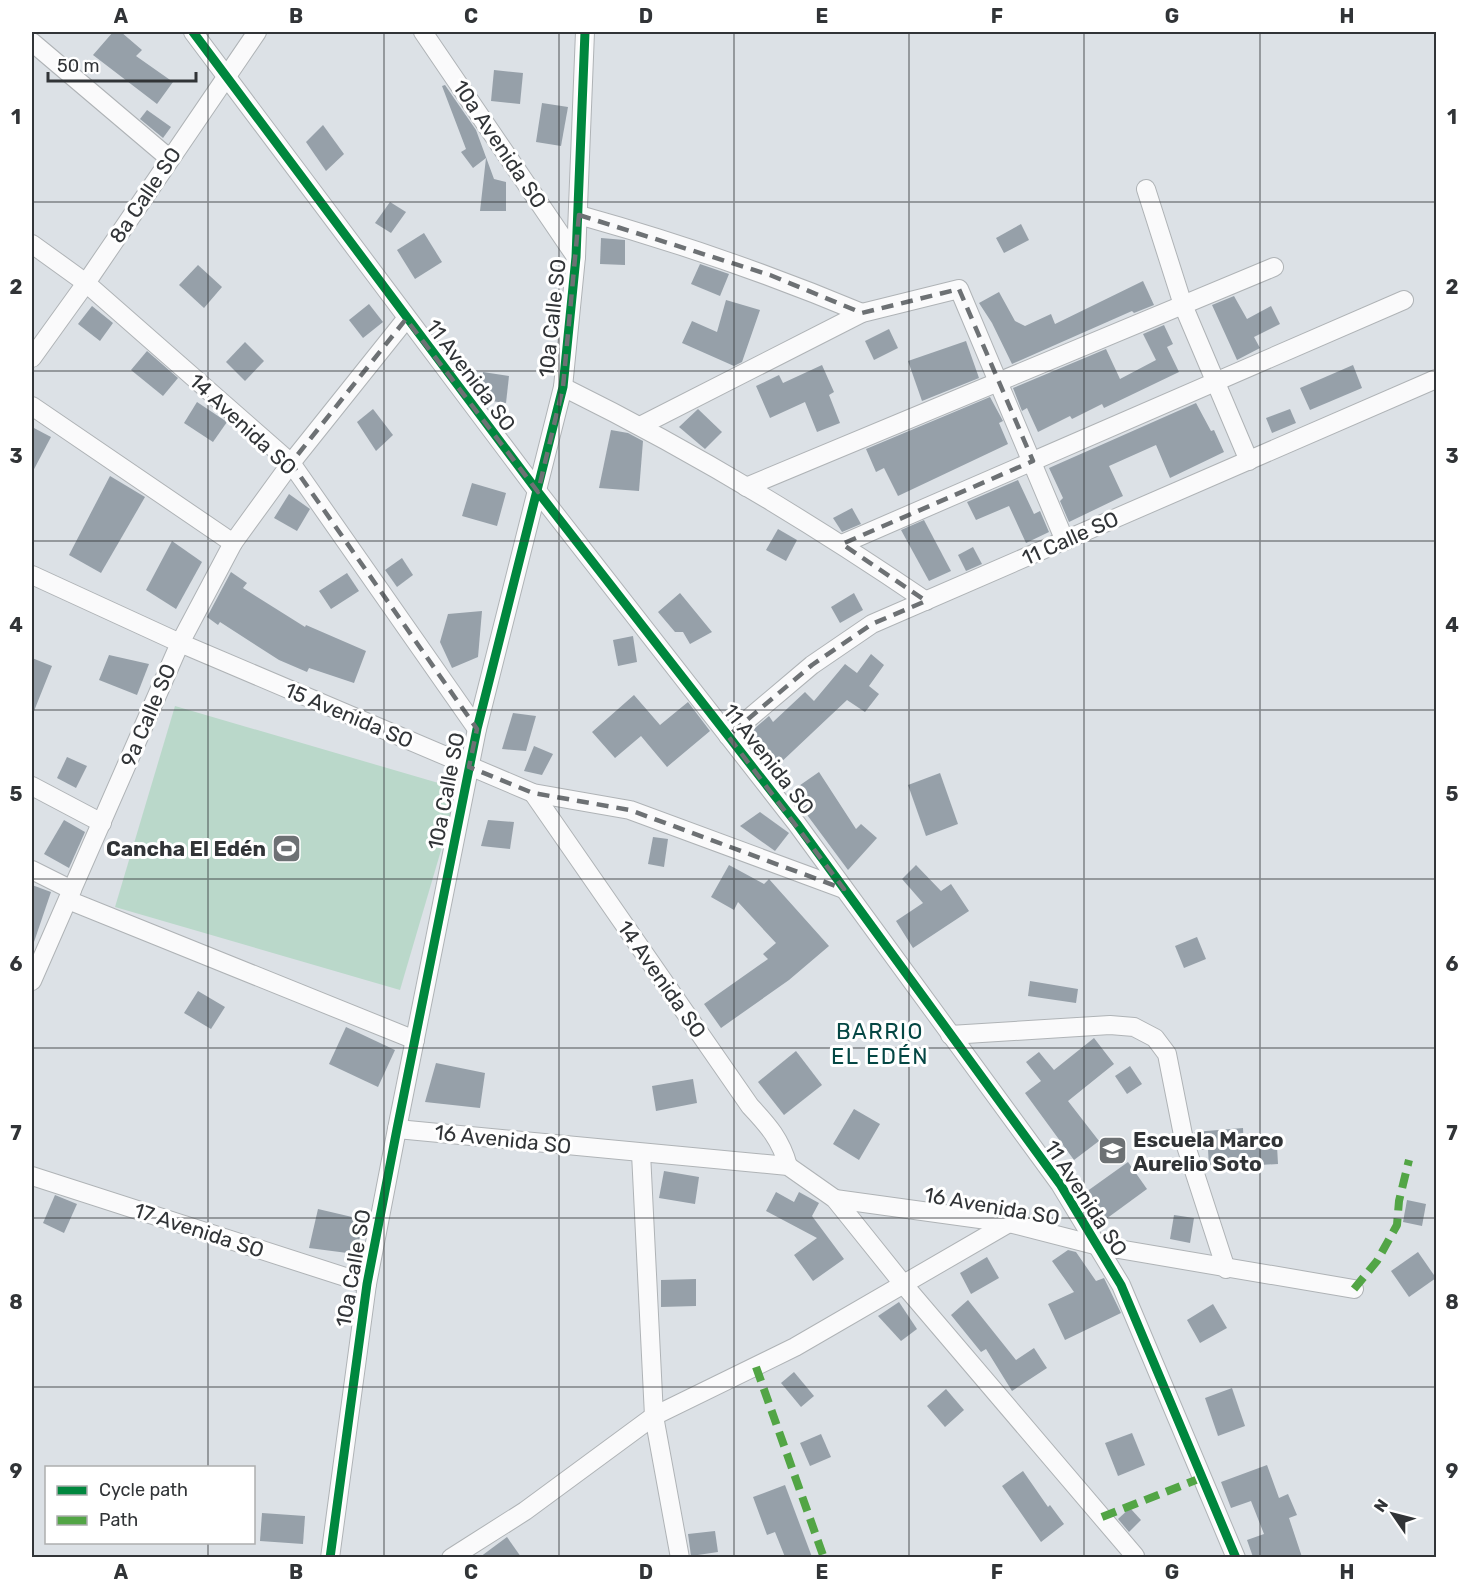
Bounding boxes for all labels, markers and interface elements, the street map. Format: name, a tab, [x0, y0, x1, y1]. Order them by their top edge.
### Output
text: A	[114, 4, 129, 28]
text: B	[289, 4, 303, 28]
text: C	[464, 4, 478, 28]
text: D	[639, 4, 653, 28]
text: E	[816, 4, 828, 28]
text: F	[991, 4, 1003, 28]
text: G	[1165, 4, 1179, 28]
text: H	[1340, 4, 1354, 28]
scale bar	[48, 45, 196, 83]
text: 50 m	[57, 55, 100, 77]
street label: 10a Avenida SO	[448, 75, 552, 213]
text: 1	[11, 105, 21, 129]
text: 1	[1447, 105, 1457, 129]
street label: 8a Calle SO	[104, 142, 186, 248]
street label: 10a Calle SO	[533, 258, 571, 378]
text: 2	[10, 275, 23, 299]
text: 2	[1446, 275, 1459, 299]
street label: 11 Avenida SO	[421, 314, 521, 436]
street label: 14 Avenida SO	[184, 368, 302, 480]
text: 3	[9, 444, 23, 468]
text: 3	[1445, 444, 1459, 468]
street label: 11 Calle SO	[1018, 506, 1122, 570]
text: 4	[9, 613, 23, 637]
text: 4	[1445, 613, 1459, 637]
street label: 9a Calle SO	[115, 660, 181, 770]
street label: 15 Avenida SO	[281, 677, 417, 753]
street label: 11 Avenida SO	[718, 699, 820, 819]
street label: 10a Calle SO	[422, 730, 470, 852]
text: 5	[10, 782, 23, 806]
text: 5	[1446, 782, 1459, 806]
sports icon: Cancha El Edén	[271, 832, 303, 864]
place label: Cancha El Edén	[106, 836, 266, 861]
street label: 14 Avenida SO	[612, 916, 712, 1042]
text: 6	[9, 952, 23, 976]
text: 6	[1445, 952, 1459, 976]
district label: BARRIO EL EDÉN	[831, 1018, 929, 1070]
street label: 16 Avenida SO	[434, 1119, 572, 1159]
text: 7	[10, 1121, 22, 1145]
text: 7	[1446, 1121, 1458, 1145]
place label: Escuela Marco Aurelio Soto	[1133, 1127, 1284, 1176]
street label: 11 Avenida SO	[1039, 1135, 1133, 1261]
school or university icon: Escuela Marco Aurelio Soto	[1096, 1135, 1128, 1167]
street label: 16 Avenida SO	[922, 1182, 1062, 1230]
street label: 17 Avenida SO	[131, 1197, 267, 1263]
street label: 10a Calle SO	[330, 1207, 376, 1329]
text: 8	[9, 1290, 23, 1314]
text: 8	[1445, 1290, 1459, 1314]
text: 9	[10, 1459, 23, 1483]
text: 9	[1446, 1459, 1459, 1483]
legend	[45, 1466, 255, 1544]
text: Cycle path	[99, 1479, 188, 1501]
north arrow	[1363, 1484, 1423, 1544]
text: N	[1370, 1496, 1392, 1516]
text: Path	[99, 1509, 138, 1531]
text: A	[114, 1560, 129, 1584]
text: B	[289, 1560, 303, 1584]
text: C	[464, 1560, 478, 1584]
text: D	[639, 1560, 653, 1584]
text: E	[816, 1560, 828, 1584]
text: F	[991, 1560, 1003, 1584]
text: G	[1165, 1560, 1179, 1584]
text: H	[1340, 1560, 1354, 1584]

